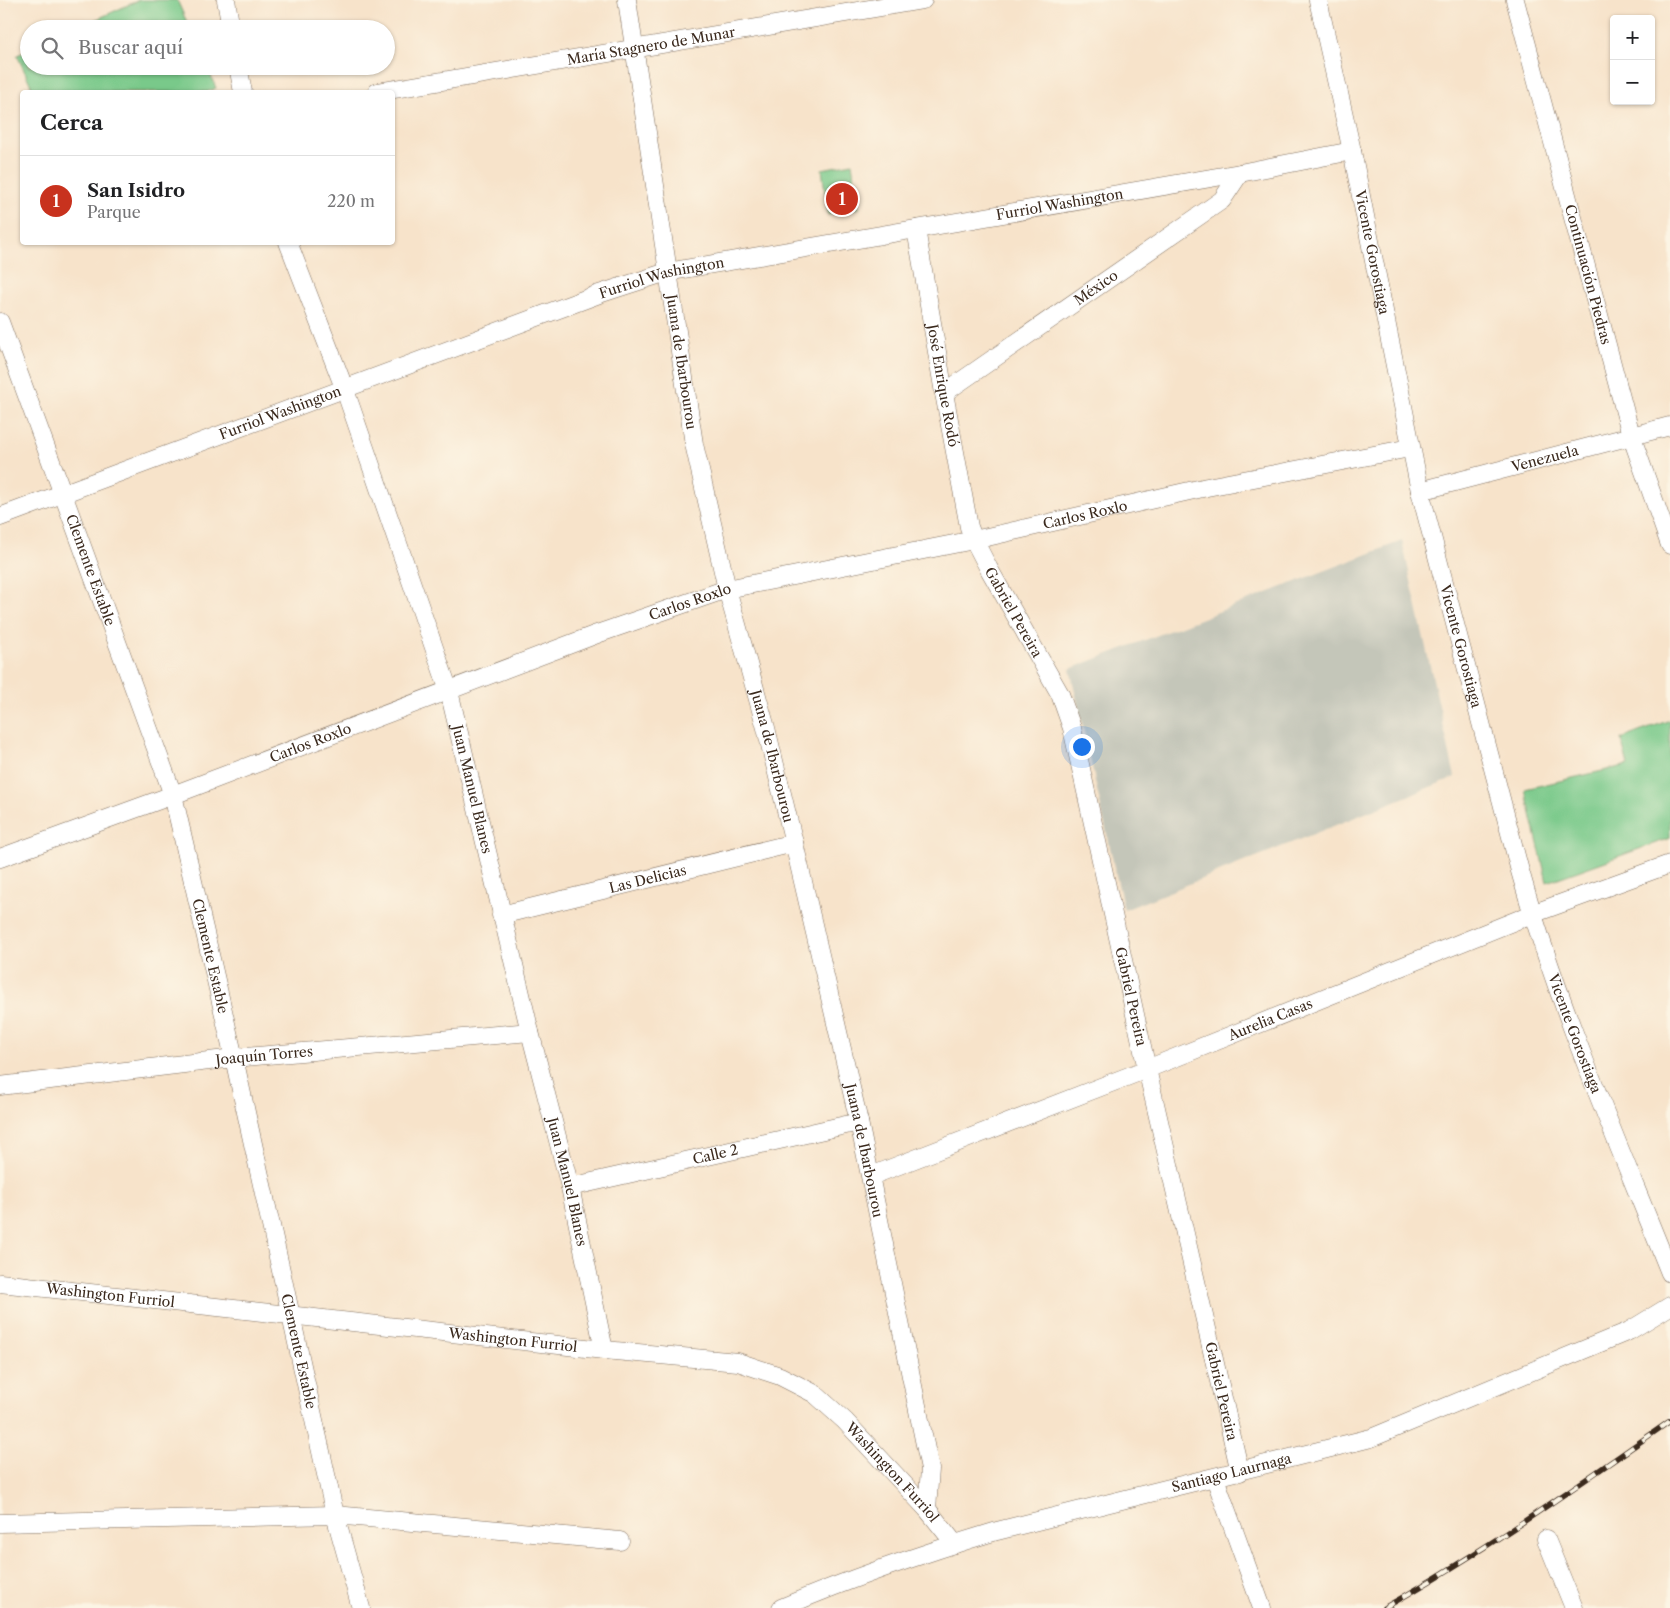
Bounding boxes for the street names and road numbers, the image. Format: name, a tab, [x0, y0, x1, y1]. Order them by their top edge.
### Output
street label: María Stagnero de Munar	[566, 23, 737, 69]
street label: Furriol Washington	[995, 184, 1125, 224]
street label: Vicente Gorostiaga	[1351, 187, 1394, 317]
street label: Continuación Piedras	[1561, 202, 1615, 346]
street label: Furriol Washington	[597, 253, 726, 302]
street label: México	[1071, 266, 1121, 309]
street label: Juana de Ibarbourou	[662, 291, 701, 431]
street label: José Enrique Rodó	[923, 321, 963, 448]
street label: Furriol Washington	[217, 382, 344, 444]
street label: Venezuela	[1508, 441, 1581, 476]
street label: Carlos Roxlo	[1041, 496, 1129, 533]
street label: Clemente Estable	[62, 512, 119, 628]
street label: Gabriel Pereira	[981, 564, 1047, 661]
street label: Carlos Roxlo	[646, 579, 734, 624]
street label: Vicente Gorostiaga	[1436, 582, 1486, 710]
street label: Juana de Ibarbourou	[746, 686, 798, 825]
street label: Carlos Roxlo	[267, 719, 354, 767]
street label: Juan Manuel Blanes	[448, 721, 496, 855]
street label: Las Delicias	[607, 861, 688, 897]
street label: Clemente Estable	[188, 897, 232, 1015]
street label: Gabriel Pereira	[1111, 945, 1151, 1048]
street label: Vicente Gorostiaga	[1544, 970, 1606, 1097]
street label: Aurelia Casas	[1225, 994, 1315, 1045]
street label: Joaquín Torres	[213, 1042, 314, 1069]
street label: Juana de Ibarbourou	[841, 1080, 887, 1219]
street label: Juan Manuel Blanes	[543, 1114, 591, 1248]
street label: Calle 2	[691, 1140, 740, 1168]
street label: Washington Furriol	[44, 1279, 176, 1311]
street label: Clemente Estable	[277, 1292, 320, 1411]
street label: Washington Furriol	[447, 1324, 578, 1356]
street label: Gabriel Pereira	[1201, 1340, 1242, 1443]
street label: Washington Furriol	[841, 1418, 943, 1526]
street label: Santiago Laurnaga	[1170, 1449, 1294, 1496]

